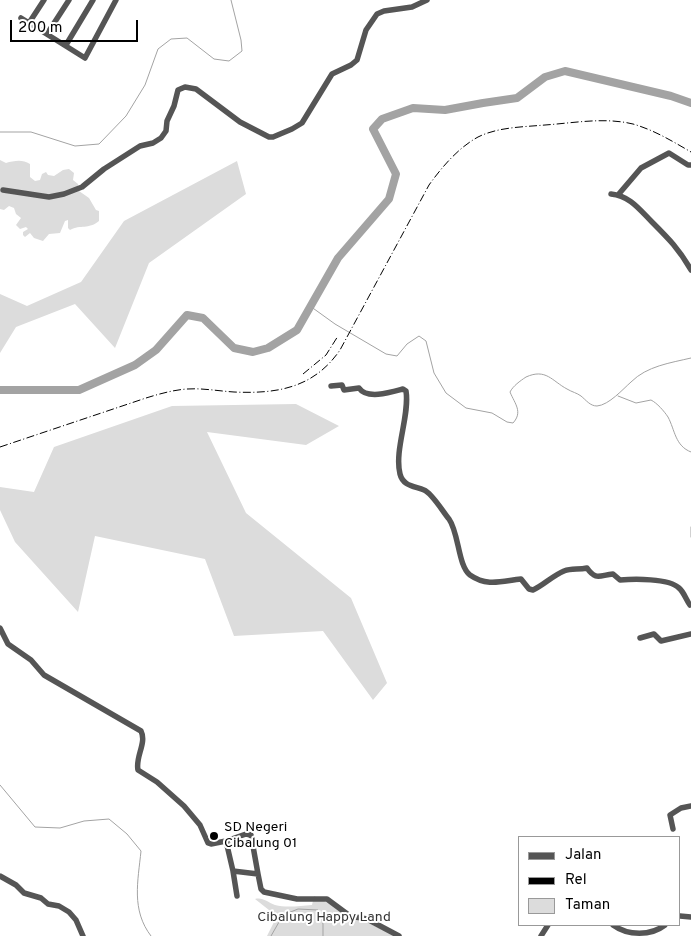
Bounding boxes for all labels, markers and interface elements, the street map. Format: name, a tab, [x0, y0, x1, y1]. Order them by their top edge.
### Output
scale bar	[12, 10, 140, 42]
text: 200 m	[18, 19, 63, 38]
place label: SD Negeri Cibalung 01	[224, 820, 297, 852]
marker: SD Negeri Cibalung 01	[208, 830, 220, 842]
legend	[518, 836, 681, 926]
text: Jalan	[565, 846, 602, 865]
text: Rel	[565, 871, 587, 890]
text: Taman	[565, 896, 610, 915]
park label: Cibalung Happy Land	[257, 910, 391, 926]

